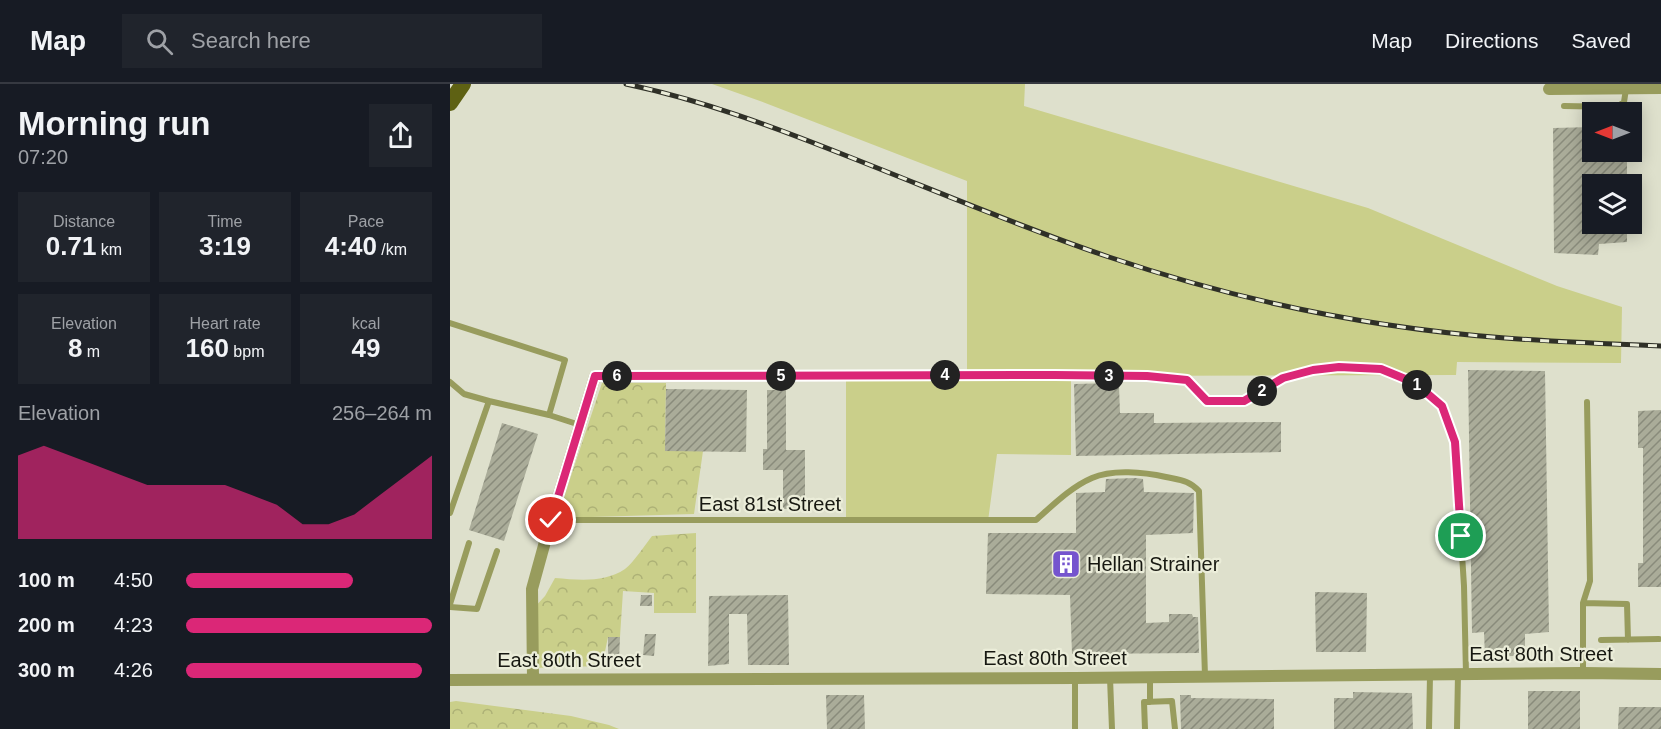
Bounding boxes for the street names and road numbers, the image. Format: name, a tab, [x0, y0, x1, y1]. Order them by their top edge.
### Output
street label: East 81st Street	[699, 493, 842, 515]
street label: East 80th Street	[1469, 643, 1613, 665]
street label: East 80th Street	[983, 647, 1127, 669]
street label: East 80th Street	[497, 649, 641, 671]

